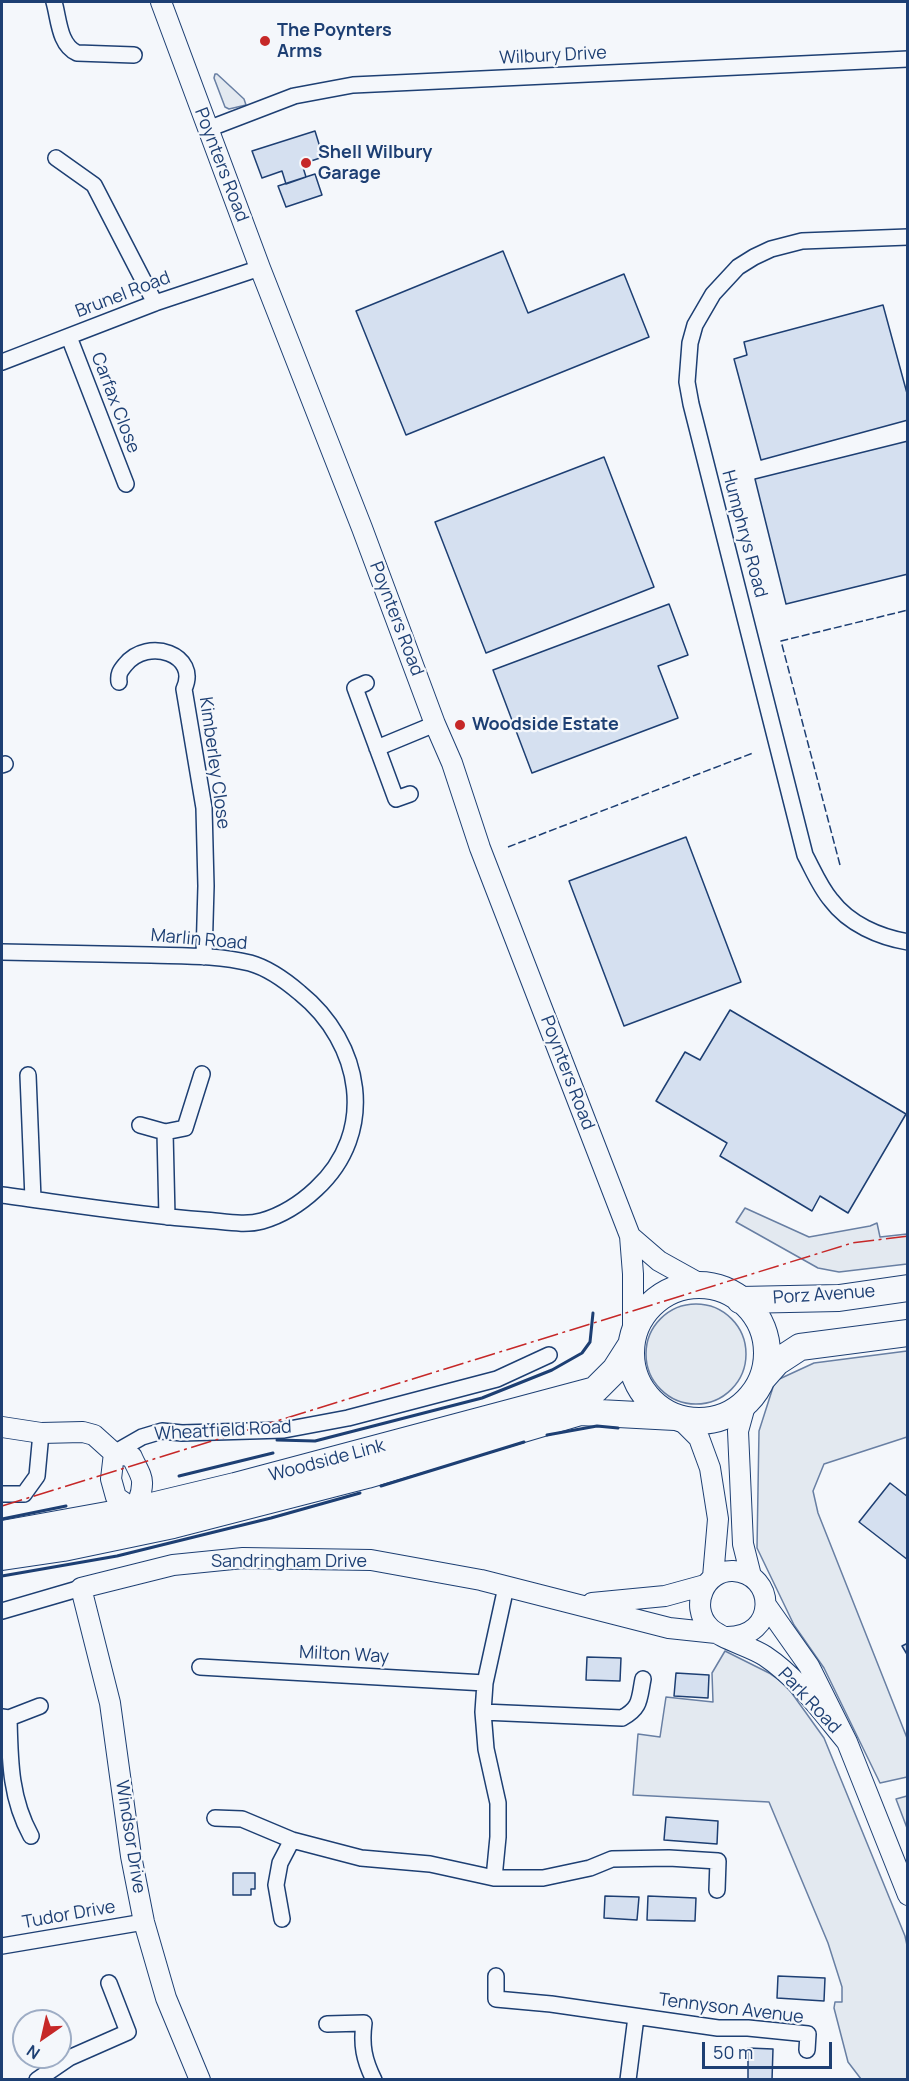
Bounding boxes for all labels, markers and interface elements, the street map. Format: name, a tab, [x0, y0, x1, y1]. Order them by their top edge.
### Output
place label: The Poynters Arms	[277, 20, 392, 63]
marker: The Poynters Arms	[258, 34, 272, 48]
street label: Wilbury Drive	[499, 42, 607, 70]
street label: Poynters Road	[189, 105, 253, 225]
place label: Shell Wilbury Garage	[318, 142, 432, 184]
marker: Shell Wilbury Garage	[299, 156, 313, 170]
street label: Brunel Road	[73, 267, 173, 323]
street label: Carfax Close	[86, 350, 144, 456]
street label: Humphrys Road	[717, 468, 771, 600]
street label: Poynters Road	[364, 559, 428, 679]
street label: Kimberley Close	[194, 696, 234, 830]
place label: Woodside Estate	[472, 714, 619, 736]
marker: Woodside Estate	[453, 718, 467, 732]
street label: Marlin Road	[150, 925, 248, 955]
street label: Poynters Road	[535, 1013, 599, 1133]
street label: Porz Avenue	[772, 1281, 876, 1309]
street label: Wheatfield Road	[154, 1417, 292, 1445]
street label: Woodside Link	[267, 1435, 387, 1487]
street label: Sandringham Drive	[211, 1551, 367, 1573]
street label: Milton Way	[298, 1642, 390, 1668]
street label: Park Road	[773, 1664, 845, 1738]
street label: Windsor Drive	[110, 1779, 150, 1895]
street label: Tudor Drive	[21, 1896, 117, 1934]
street label: Tennyson Avenue	[657, 1989, 805, 2029]
north arrow	[12, 2009, 72, 2069]
scale bar	[705, 2030, 836, 2068]
text: N	[22, 2040, 44, 2065]
text: 50 m	[713, 2040, 753, 2064]

